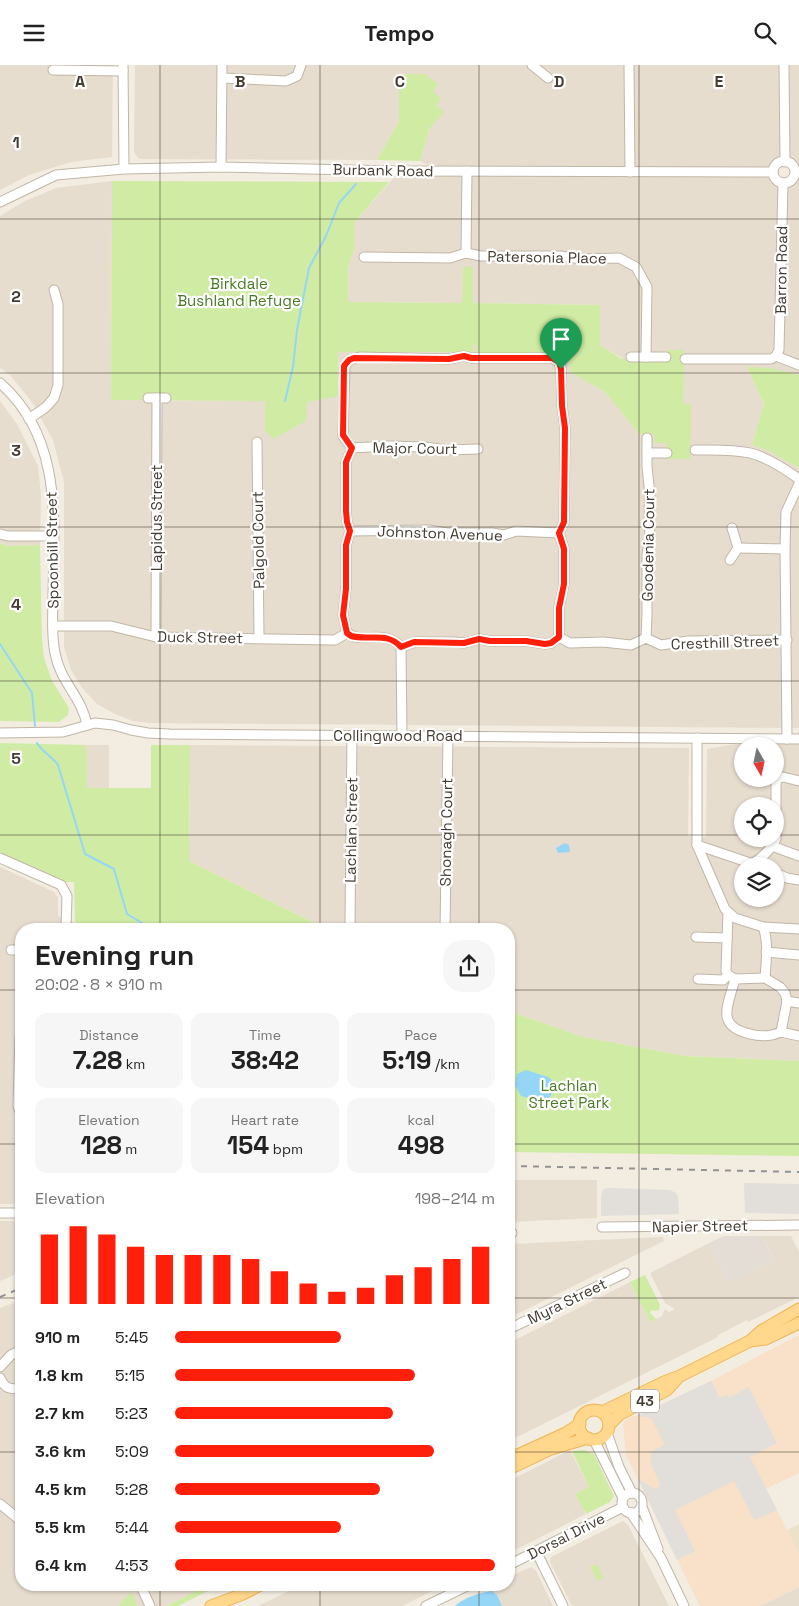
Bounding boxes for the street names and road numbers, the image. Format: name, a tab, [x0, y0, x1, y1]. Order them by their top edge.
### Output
street label: Burbank Road	[332, 160, 434, 180]
street label: Barron Road	[771, 225, 791, 315]
street label: Patersonia Place	[487, 246, 607, 268]
street label: Major Court	[372, 438, 458, 458]
street label: Lapidus Street	[147, 465, 166, 571]
street label: Goodenia Court	[638, 488, 658, 602]
street label: Spoonbill Street	[41, 491, 63, 609]
street label: Palgold Court	[248, 491, 268, 589]
street label: Johnston Avenue	[377, 521, 503, 545]
street label: Duck Street	[157, 627, 243, 647]
street label: Cresthill Street	[670, 631, 780, 653]
street label: Collingwood Road	[333, 726, 463, 745]
street label: Lachlan Street	[341, 777, 361, 883]
street label: Shonagh Court	[436, 777, 456, 886]
street label: Napier Street	[652, 1216, 748, 1236]
street label: Myra Street	[524, 1274, 610, 1328]
road number: 43	[631, 1389, 659, 1413]
street label: Dorsal Drive	[524, 1508, 608, 1564]

